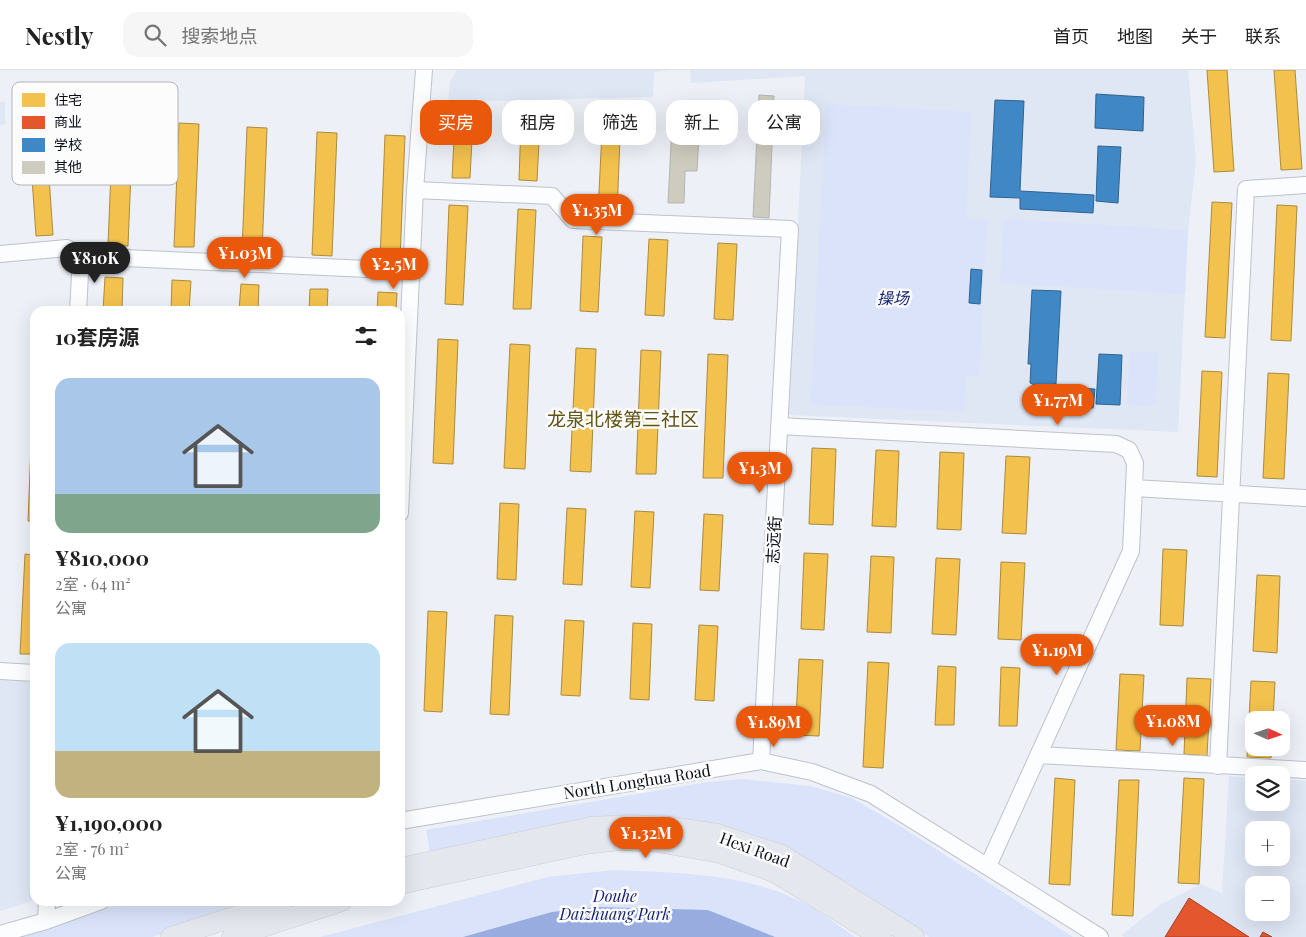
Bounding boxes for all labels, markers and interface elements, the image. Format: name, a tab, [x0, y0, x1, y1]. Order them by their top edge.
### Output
search box	[123, 12, 473, 57]
text: Nestly	[25, 19, 93, 51]
icon: search	[141, 21, 169, 49]
text: 搜索地点	[181, 22, 257, 48]
text: 首页	[1053, 24, 1089, 48]
text: 地图	[1117, 24, 1153, 48]
text: 关于	[1181, 24, 1217, 48]
text: 联系	[1245, 24, 1281, 48]
legend	[12, 82, 178, 185]
text: 住宅	[54, 90, 82, 109]
chip: 买房	[420, 100, 492, 145]
chip: 租房	[502, 100, 574, 145]
chip: 筛选	[584, 100, 656, 145]
chip: 新上	[666, 100, 738, 145]
chip: 公寓	[748, 100, 820, 145]
text: 商业	[54, 112, 82, 131]
text: 学校	[54, 135, 82, 154]
text: 其他	[54, 157, 82, 176]
pin: ¥1.35M	[556, 194, 638, 236]
text: ¥1.35M	[572, 199, 622, 220]
pin: ¥1.03M	[204, 236, 286, 279]
pin: ¥810K	[60, 242, 130, 284]
text: ¥1.03M	[218, 242, 272, 263]
text: ¥810K	[71, 247, 119, 268]
pin: ¥2.5M	[359, 248, 429, 290]
text: ¥2.5M	[371, 253, 417, 274]
park label: 操场	[877, 287, 911, 308]
text: 10套房源	[55, 322, 140, 350]
icon: filters	[352, 322, 380, 350]
pin: ¥1.77M	[1017, 384, 1099, 426]
text: ¥1.77M	[1033, 389, 1083, 410]
district label: 龙泉北楼第三社区	[547, 405, 699, 431]
icon: home	[173, 411, 263, 501]
pin: ¥1.3M	[725, 452, 795, 494]
text: ¥1.3M	[738, 457, 782, 478]
street label: 志远街	[761, 515, 785, 565]
text: ¥810,000	[55, 543, 149, 571]
text: 2室 · 64 m²	[55, 573, 131, 594]
text: 公寓	[55, 597, 87, 618]
pin: ¥1.19M	[1016, 634, 1098, 676]
text: ¥1.19M	[1031, 639, 1083, 660]
icon: home	[173, 676, 263, 766]
pin: ¥1.08M	[1132, 704, 1214, 747]
pin: ¥1.89M	[733, 706, 815, 748]
text: ¥1.08M	[1145, 710, 1201, 731]
text: ¥1.89M	[747, 711, 801, 732]
north arrow	[1245, 711, 1290, 756]
map controls	[1245, 711, 1290, 921]
street label: North Longhua Road	[562, 759, 712, 803]
button: layers	[1245, 766, 1290, 811]
text: ¥1,190,000	[55, 808, 163, 836]
pin: ¥1.32M	[605, 816, 687, 859]
button: +	[1245, 821, 1290, 866]
text: ¥1.32M	[620, 822, 672, 843]
street label: Hexi Road	[717, 827, 793, 871]
text: 2室 · 76 m²	[55, 838, 129, 859]
text: 公寓	[55, 862, 87, 883]
button: −	[1245, 876, 1290, 921]
park label: Douhe Daizhuang Park	[558, 885, 671, 924]

